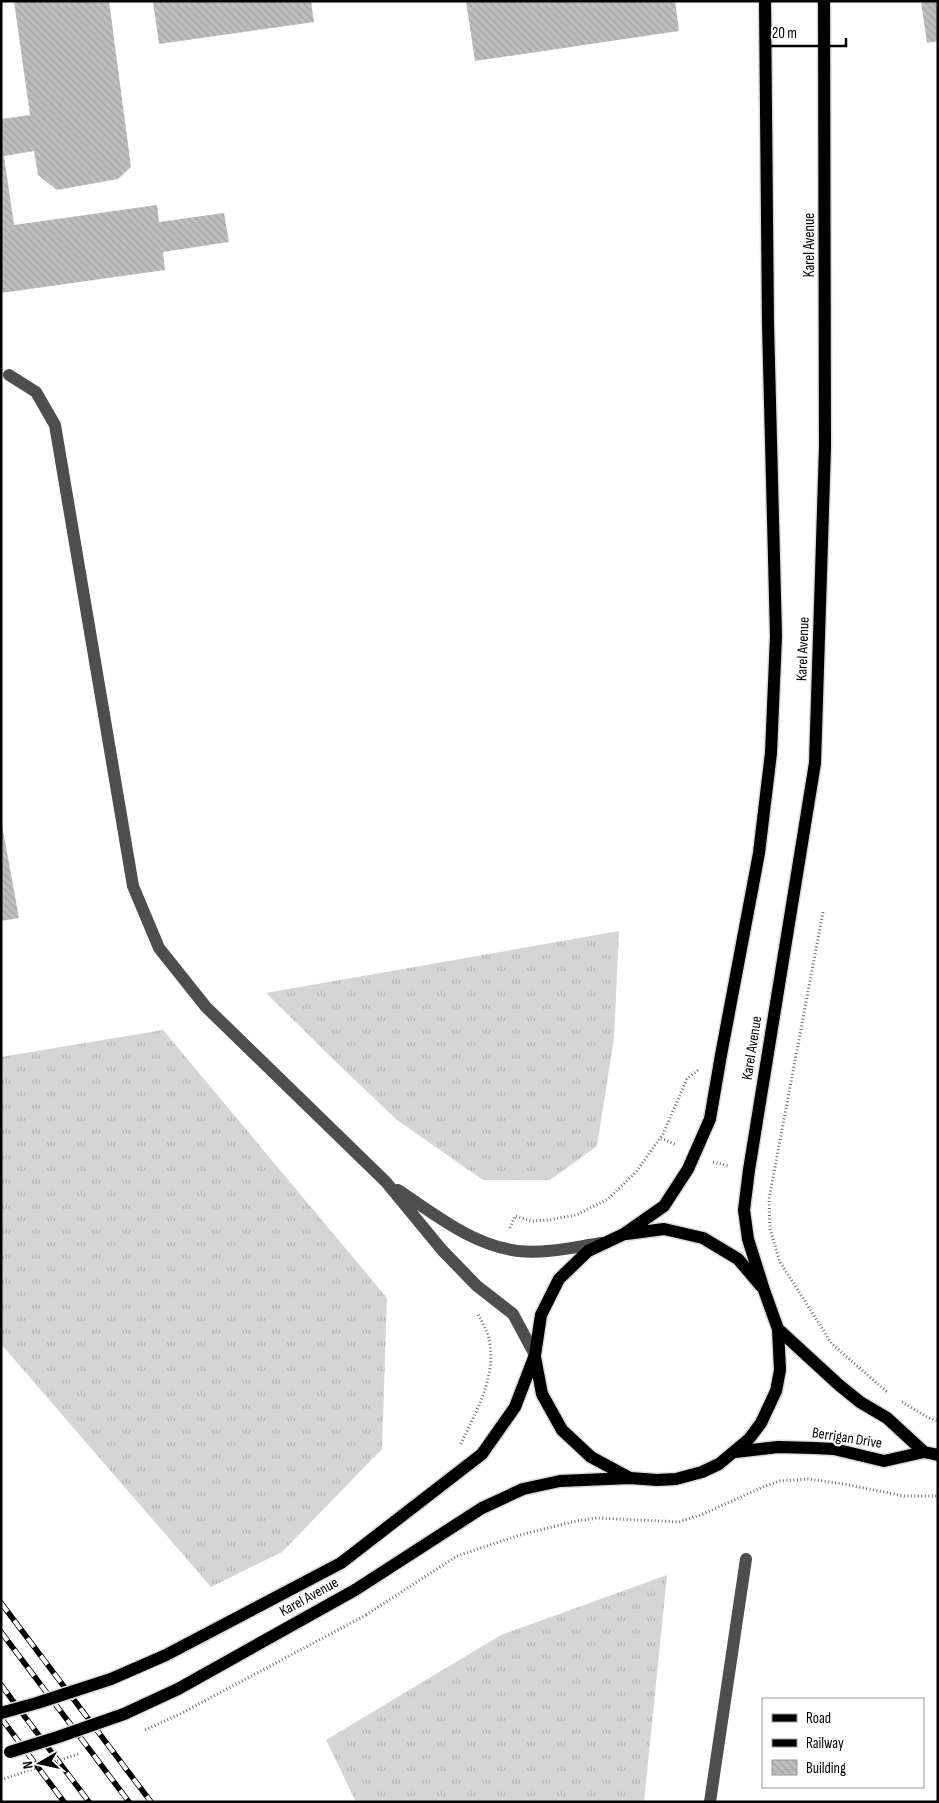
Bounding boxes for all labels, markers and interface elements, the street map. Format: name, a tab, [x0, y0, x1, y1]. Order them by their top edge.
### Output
scale bar	[764, 15, 846, 47]
text: 20 m	[772, 24, 797, 43]
street label: Karel Avenue	[800, 213, 819, 277]
street label: Karel Avenue	[792, 616, 814, 682]
street label: Karel Avenue	[738, 1015, 766, 1081]
street label: Berrigan Drive	[811, 1423, 883, 1453]
street label: Karel Avenue	[276, 1573, 342, 1621]
legend	[762, 1698, 924, 1788]
text: Road	[806, 1709, 831, 1728]
text: Railway	[806, 1734, 844, 1753]
north arrow	[15, 1738, 65, 1788]
text: Building	[806, 1759, 846, 1778]
text: N	[19, 1760, 37, 1770]

